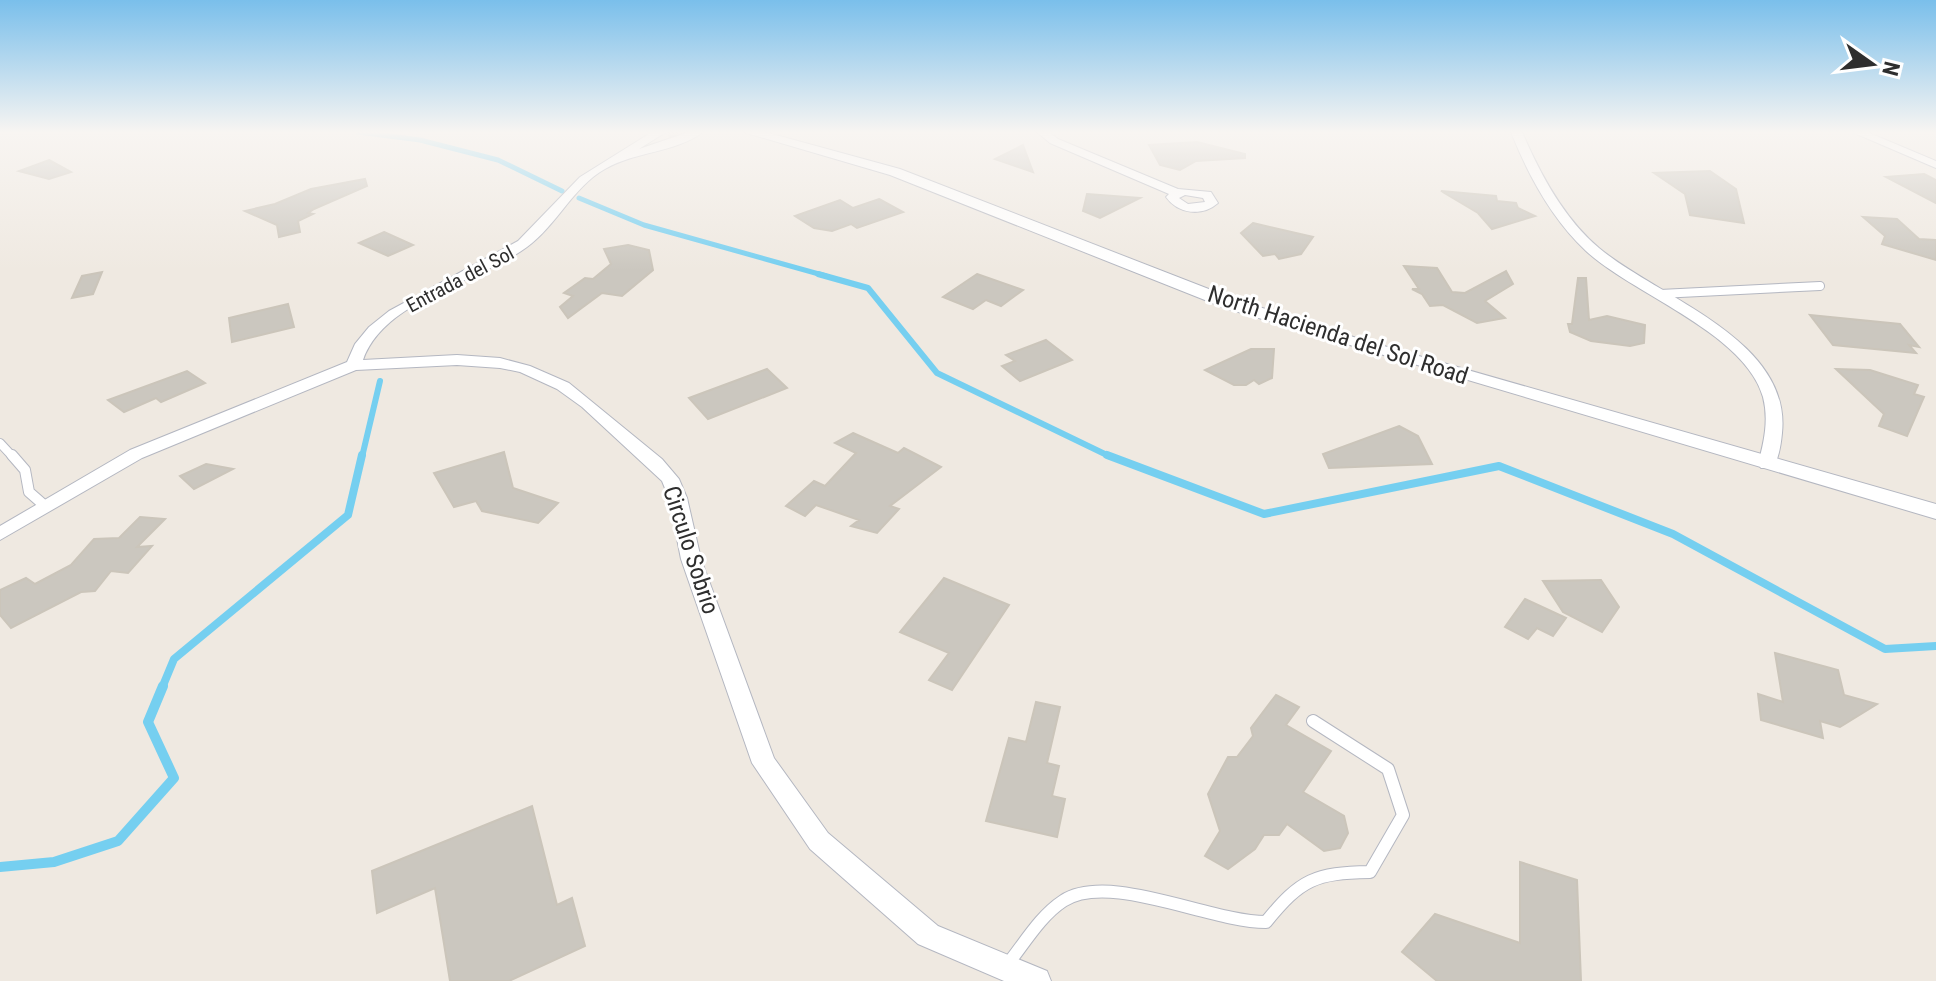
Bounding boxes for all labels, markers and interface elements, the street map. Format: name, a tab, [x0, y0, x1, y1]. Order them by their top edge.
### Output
north arrow	[1832, 24, 1912, 104]
text: N	[1877, 59, 1905, 78]
street label: Entrada del Sol	[402, 241, 518, 317]
street label: North Hacienda del Sol Road	[1205, 280, 1471, 390]
street label: Circulo Sobrio	[657, 482, 725, 618]

